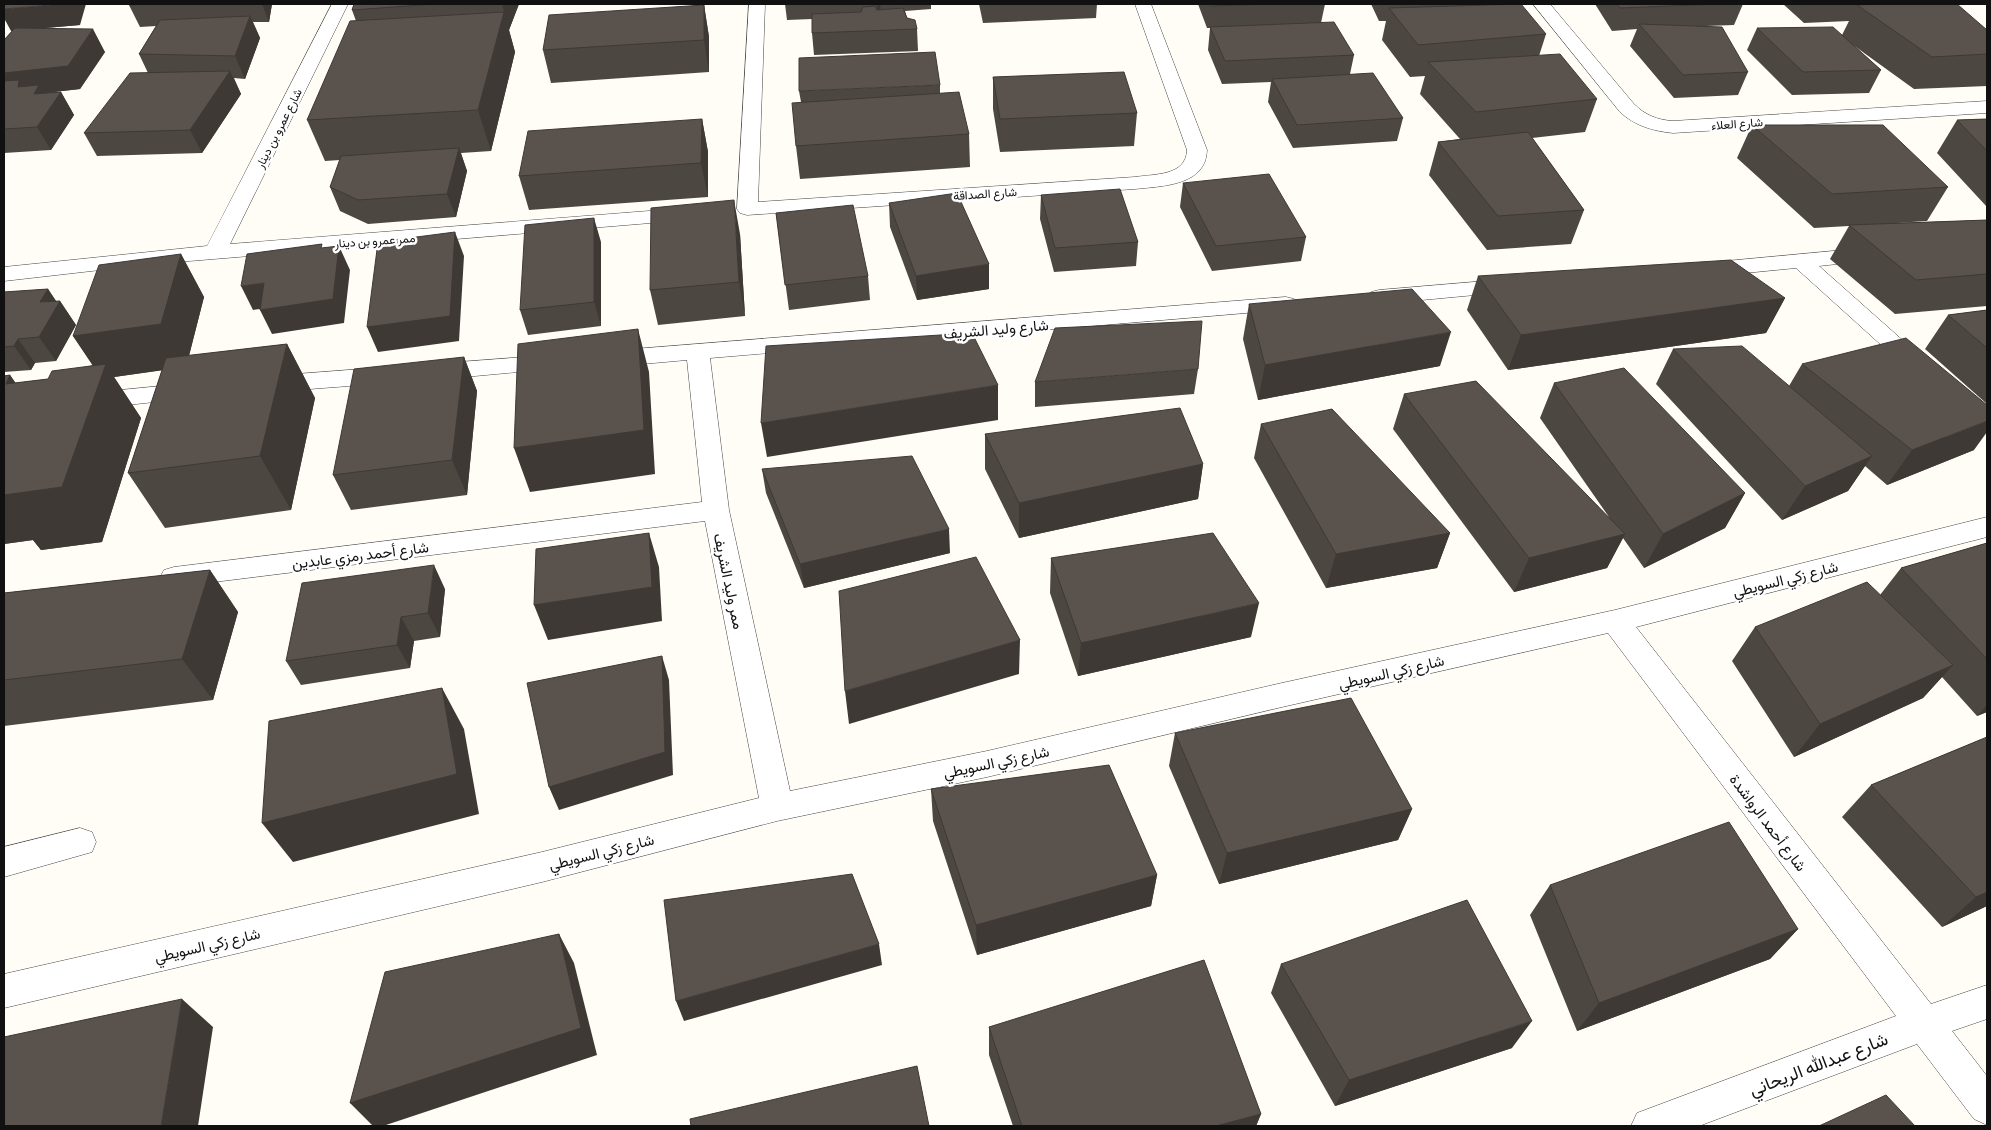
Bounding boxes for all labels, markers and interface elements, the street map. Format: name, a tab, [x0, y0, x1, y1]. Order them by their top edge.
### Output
street label: شارع عمرو بن دينار	[250, 85, 307, 172]
street label: شارع العلاء	[1711, 112, 1764, 135]
street label: شارع الصداقة	[952, 182, 1018, 205]
street label: ممر عمرو بن دينار	[333, 228, 416, 252]
street label: شارع وليد الشريف	[942, 312, 1050, 345]
street label: ممر وليد الشريف	[709, 531, 751, 631]
street label: شارع أحمد رمزي عابدين	[290, 534, 430, 577]
street label: شارع زكي السويطي	[1730, 554, 1841, 605]
street label: شارع زكي السويطي	[1336, 648, 1447, 697]
street label: شارع زكي السويطي	[941, 738, 1052, 786]
street label: شارع أحمد الرواشدة	[1724, 769, 1813, 876]
street label: شارع زكي السويطي	[546, 827, 657, 878]
street label: شارع زكي السويطي	[152, 921, 263, 970]
street label: شارع عبدالله الريحاني	[1745, 1024, 1893, 1105]

